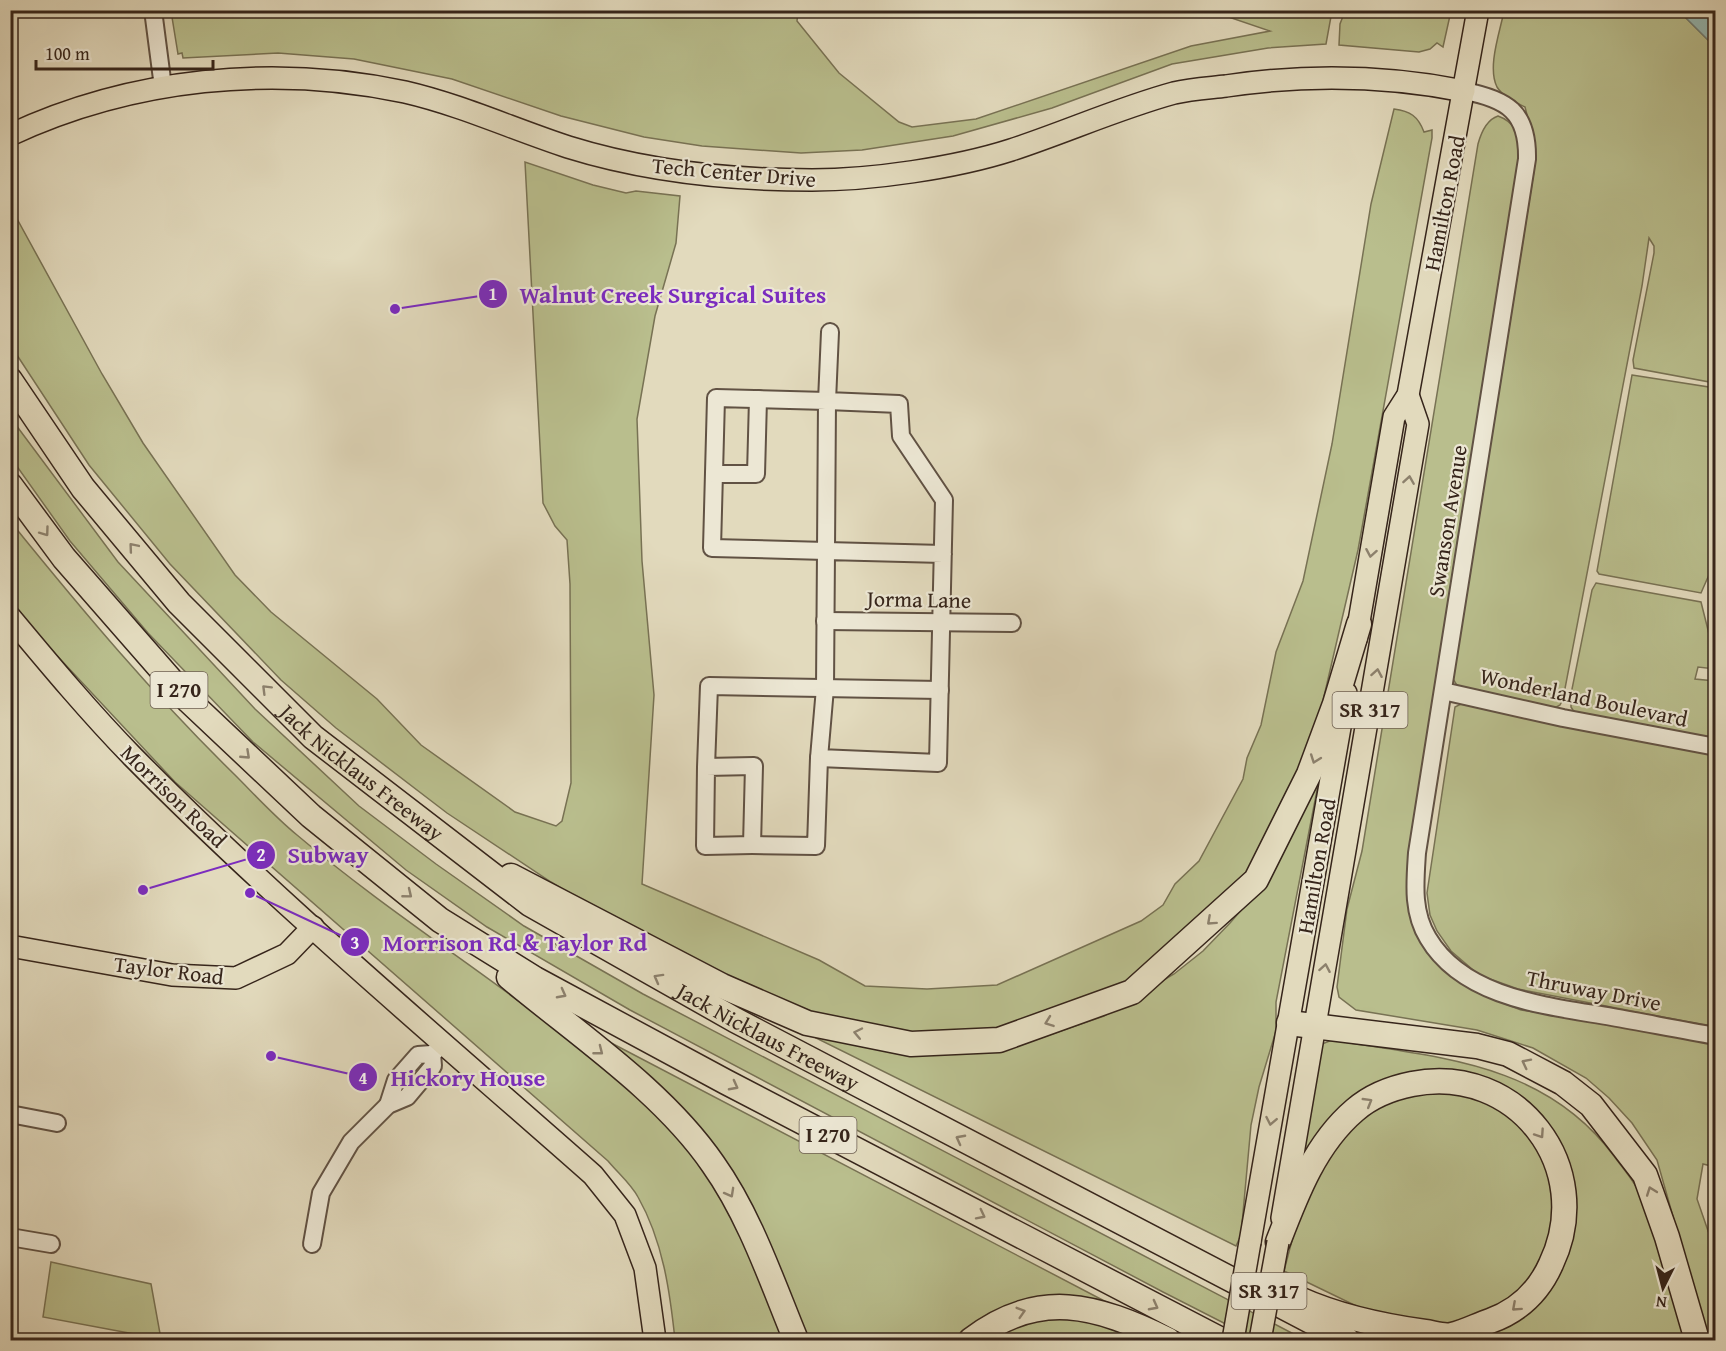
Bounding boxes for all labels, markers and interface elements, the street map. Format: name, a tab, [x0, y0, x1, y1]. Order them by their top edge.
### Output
scale bar	[36, 33, 213, 71]
text: 100 m	[45, 40, 90, 67]
street label: Hamilton Road	[1415, 132, 1473, 274]
street label: Tech Center Drive	[651, 149, 817, 195]
callout: Walnut Creek Surgical Suites	[478, 273, 839, 315]
text: Walnut Creek Surgical Suites	[520, 277, 826, 312]
text: 1	[488, 280, 498, 307]
street label: Swanson Avenue	[1419, 443, 1475, 599]
one-way arrow	[1402, 476, 1414, 485]
one-way arrow	[38, 526, 49, 537]
one-way arrow	[129, 543, 140, 554]
one-way arrow	[1365, 547, 1378, 557]
street label: Jorma Lane	[864, 582, 971, 616]
street label: Wonderland Boulevard	[1477, 659, 1691, 735]
one-way arrow	[1370, 668, 1383, 678]
road number: I 270	[150, 672, 207, 708]
one-way arrow	[262, 686, 273, 697]
road number: SR 317	[1332, 692, 1408, 728]
street label: Jack Nicklaus Freeway	[271, 695, 451, 848]
street label: Morrison Road	[114, 737, 234, 855]
one-way arrow	[238, 747, 249, 758]
one-way arrow	[1309, 753, 1322, 764]
street label: Hamilton Road	[1288, 795, 1344, 937]
callout: Subway	[246, 834, 381, 876]
text: Subway	[287, 837, 369, 872]
text: 2	[256, 841, 266, 868]
one-way arrow	[401, 887, 412, 898]
one-way arrow	[1207, 914, 1218, 925]
callout: Morrison Rd & Taylor Rd	[340, 921, 659, 963]
text: Morrison Rd & Taylor Rd	[383, 925, 647, 960]
text: 3	[350, 929, 360, 956]
street label: Taylor Road	[112, 947, 226, 993]
street label: Thruway Drive	[1524, 961, 1664, 1019]
one-way arrow	[1318, 964, 1331, 974]
street label: Jack Nicklaus Freeway	[668, 973, 865, 1098]
one-way arrow	[654, 974, 665, 985]
one-way arrow	[556, 987, 567, 998]
one-way arrow	[1044, 1015, 1055, 1028]
one-way arrow	[854, 1027, 864, 1040]
one-way arrow	[592, 1044, 603, 1055]
callout: Hickory House	[348, 1056, 557, 1098]
one-way arrow	[1522, 1059, 1532, 1070]
text: Hickory House	[391, 1060, 546, 1095]
text: 4	[358, 1064, 368, 1091]
one-way arrow	[728, 1079, 738, 1090]
one-way arrow	[1362, 1098, 1372, 1110]
one-way arrow	[1265, 1115, 1278, 1125]
road number: I 270	[800, 1117, 856, 1153]
one-way arrow	[1533, 1127, 1544, 1138]
one-way arrow	[956, 1135, 967, 1146]
one-way arrow	[1645, 1186, 1658, 1197]
one-way arrow	[723, 1187, 734, 1197]
one-way arrow	[975, 1208, 986, 1219]
north arrow	[1633, 1258, 1693, 1318]
road number: SR 317	[1232, 1273, 1306, 1309]
text: N	[1655, 1290, 1668, 1315]
one-way arrow	[1148, 1299, 1158, 1310]
one-way arrow	[1513, 1300, 1523, 1311]
one-way arrow	[1015, 1307, 1026, 1319]

